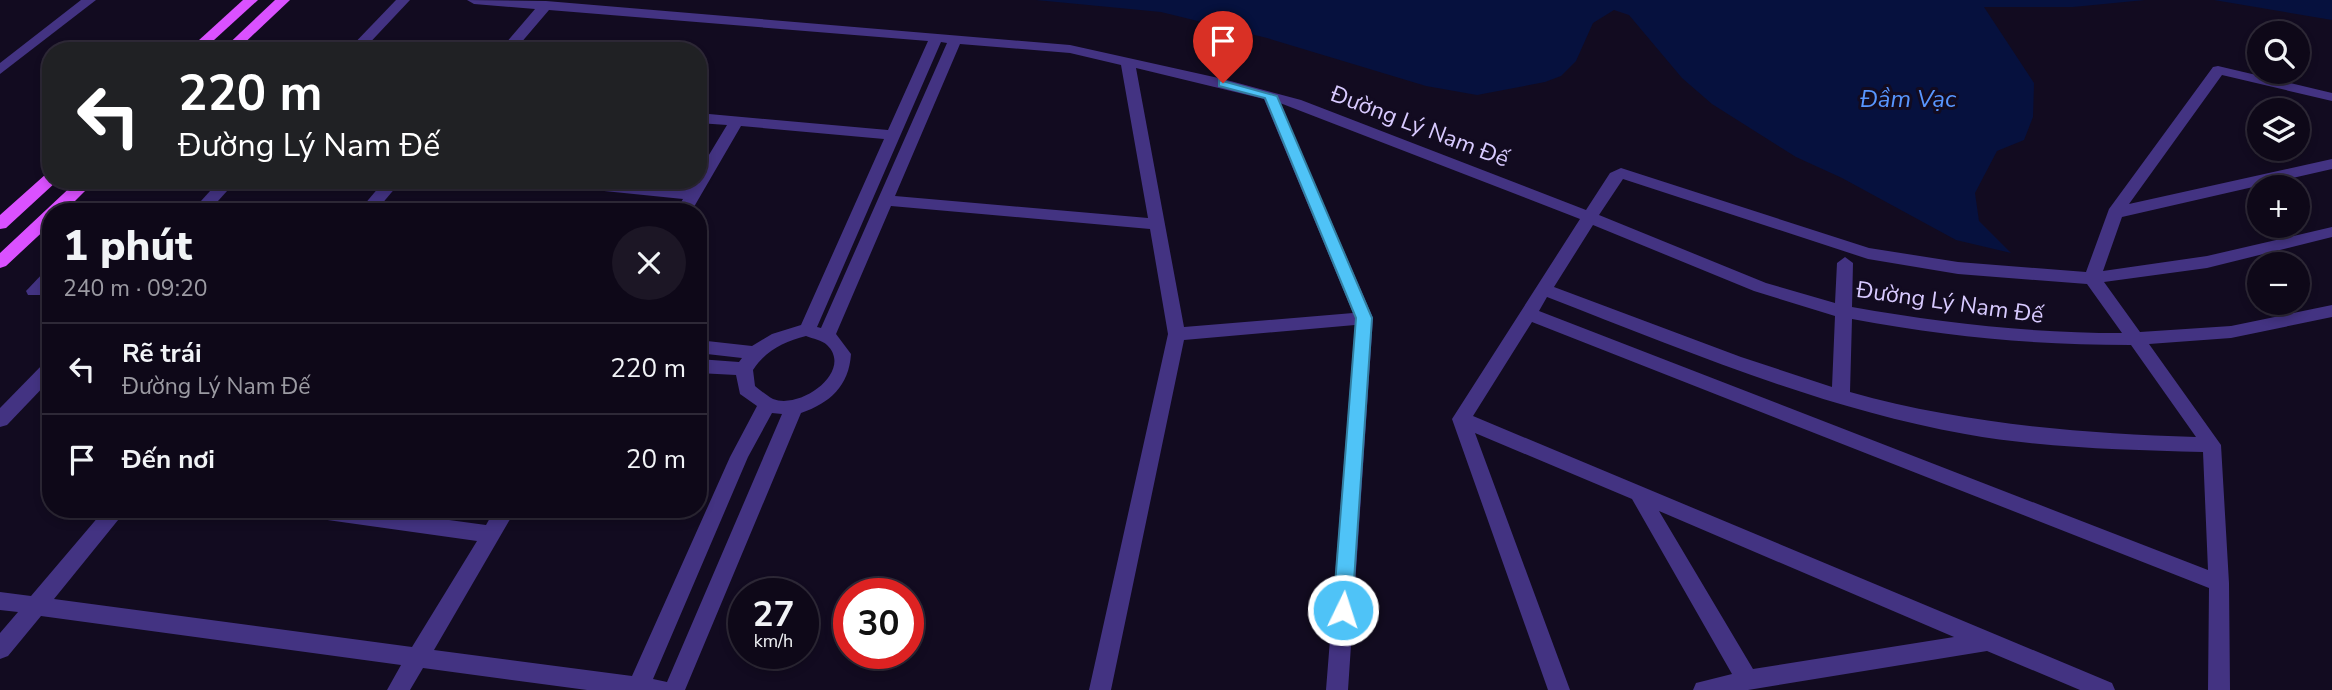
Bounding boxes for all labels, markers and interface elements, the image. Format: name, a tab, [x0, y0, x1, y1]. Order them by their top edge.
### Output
pin	[1193, 11, 1253, 83]
map controls	[2247, 21, 2310, 315]
button: search	[2247, 21, 2310, 84]
icon: arrive	[1204, 22, 1242, 60]
text: 220 m	[178, 60, 322, 127]
icon: left	[63, 70, 154, 161]
street label: Đường Lý Nam Đế	[1325, 78, 1514, 175]
water label: Đầm Vạc	[1860, 83, 1957, 115]
button: layers	[2247, 98, 2310, 161]
text: Đường Lý Nam Đế	[178, 124, 440, 167]
button: +	[2247, 175, 2310, 238]
text: 1 phút	[63, 218, 192, 275]
button: close	[612, 226, 686, 300]
button: −	[2247, 252, 2310, 315]
text: 240 m · 09:20	[63, 273, 208, 304]
street label: Đường Lý Nam Đế	[1853, 274, 2046, 331]
text: Rẽ trái	[122, 336, 202, 371]
icon: left	[63, 350, 101, 388]
text: 220 m	[610, 351, 686, 386]
text: Đường Lý Nam Đế	[122, 371, 311, 402]
icon: arrive	[63, 441, 101, 479]
text: Đến nơi	[122, 442, 215, 477]
text: 20 m	[626, 442, 686, 477]
position arrow	[1306, 573, 1380, 647]
speed limit sign: 30	[833, 578, 924, 669]
text: 27	[752, 591, 795, 638]
text: km/h	[754, 629, 793, 653]

